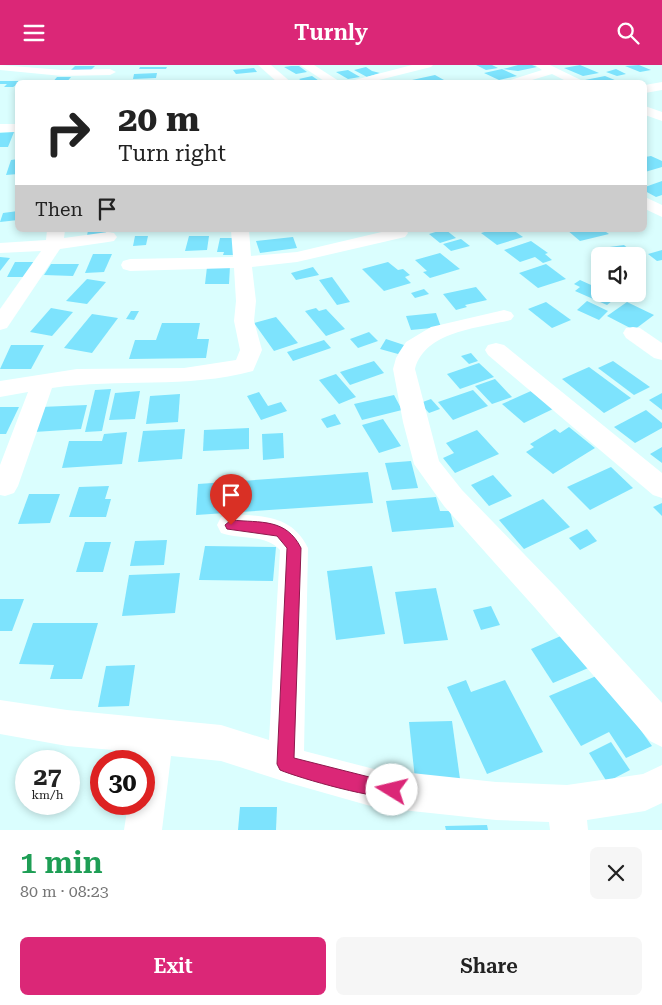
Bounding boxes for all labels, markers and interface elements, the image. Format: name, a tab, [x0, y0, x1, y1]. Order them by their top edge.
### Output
icon: menu	[20, 19, 48, 47]
icon: search	[614, 19, 642, 47]
text: Turnly	[294, 20, 368, 45]
text: 20 m	[118, 99, 200, 140]
icon: right	[35, 100, 100, 165]
text: Turn right	[118, 141, 226, 166]
icon: arrive	[93, 195, 121, 223]
text: Then	[35, 198, 83, 221]
map controls	[591, 247, 646, 302]
button: sound	[591, 247, 646, 302]
pin	[210, 474, 252, 525]
icon: arrive	[217, 481, 245, 509]
speed limit sign: 30	[90, 750, 155, 815]
text: 27	[33, 762, 62, 791]
position arrow	[365, 763, 417, 815]
text: km/h	[31, 788, 64, 802]
text: 1 min	[20, 845, 103, 880]
button: close	[590, 847, 642, 899]
text: 80 m · 08:23	[20, 882, 109, 901]
button: Exit	[20, 937, 326, 995]
button: Share	[336, 937, 642, 995]

